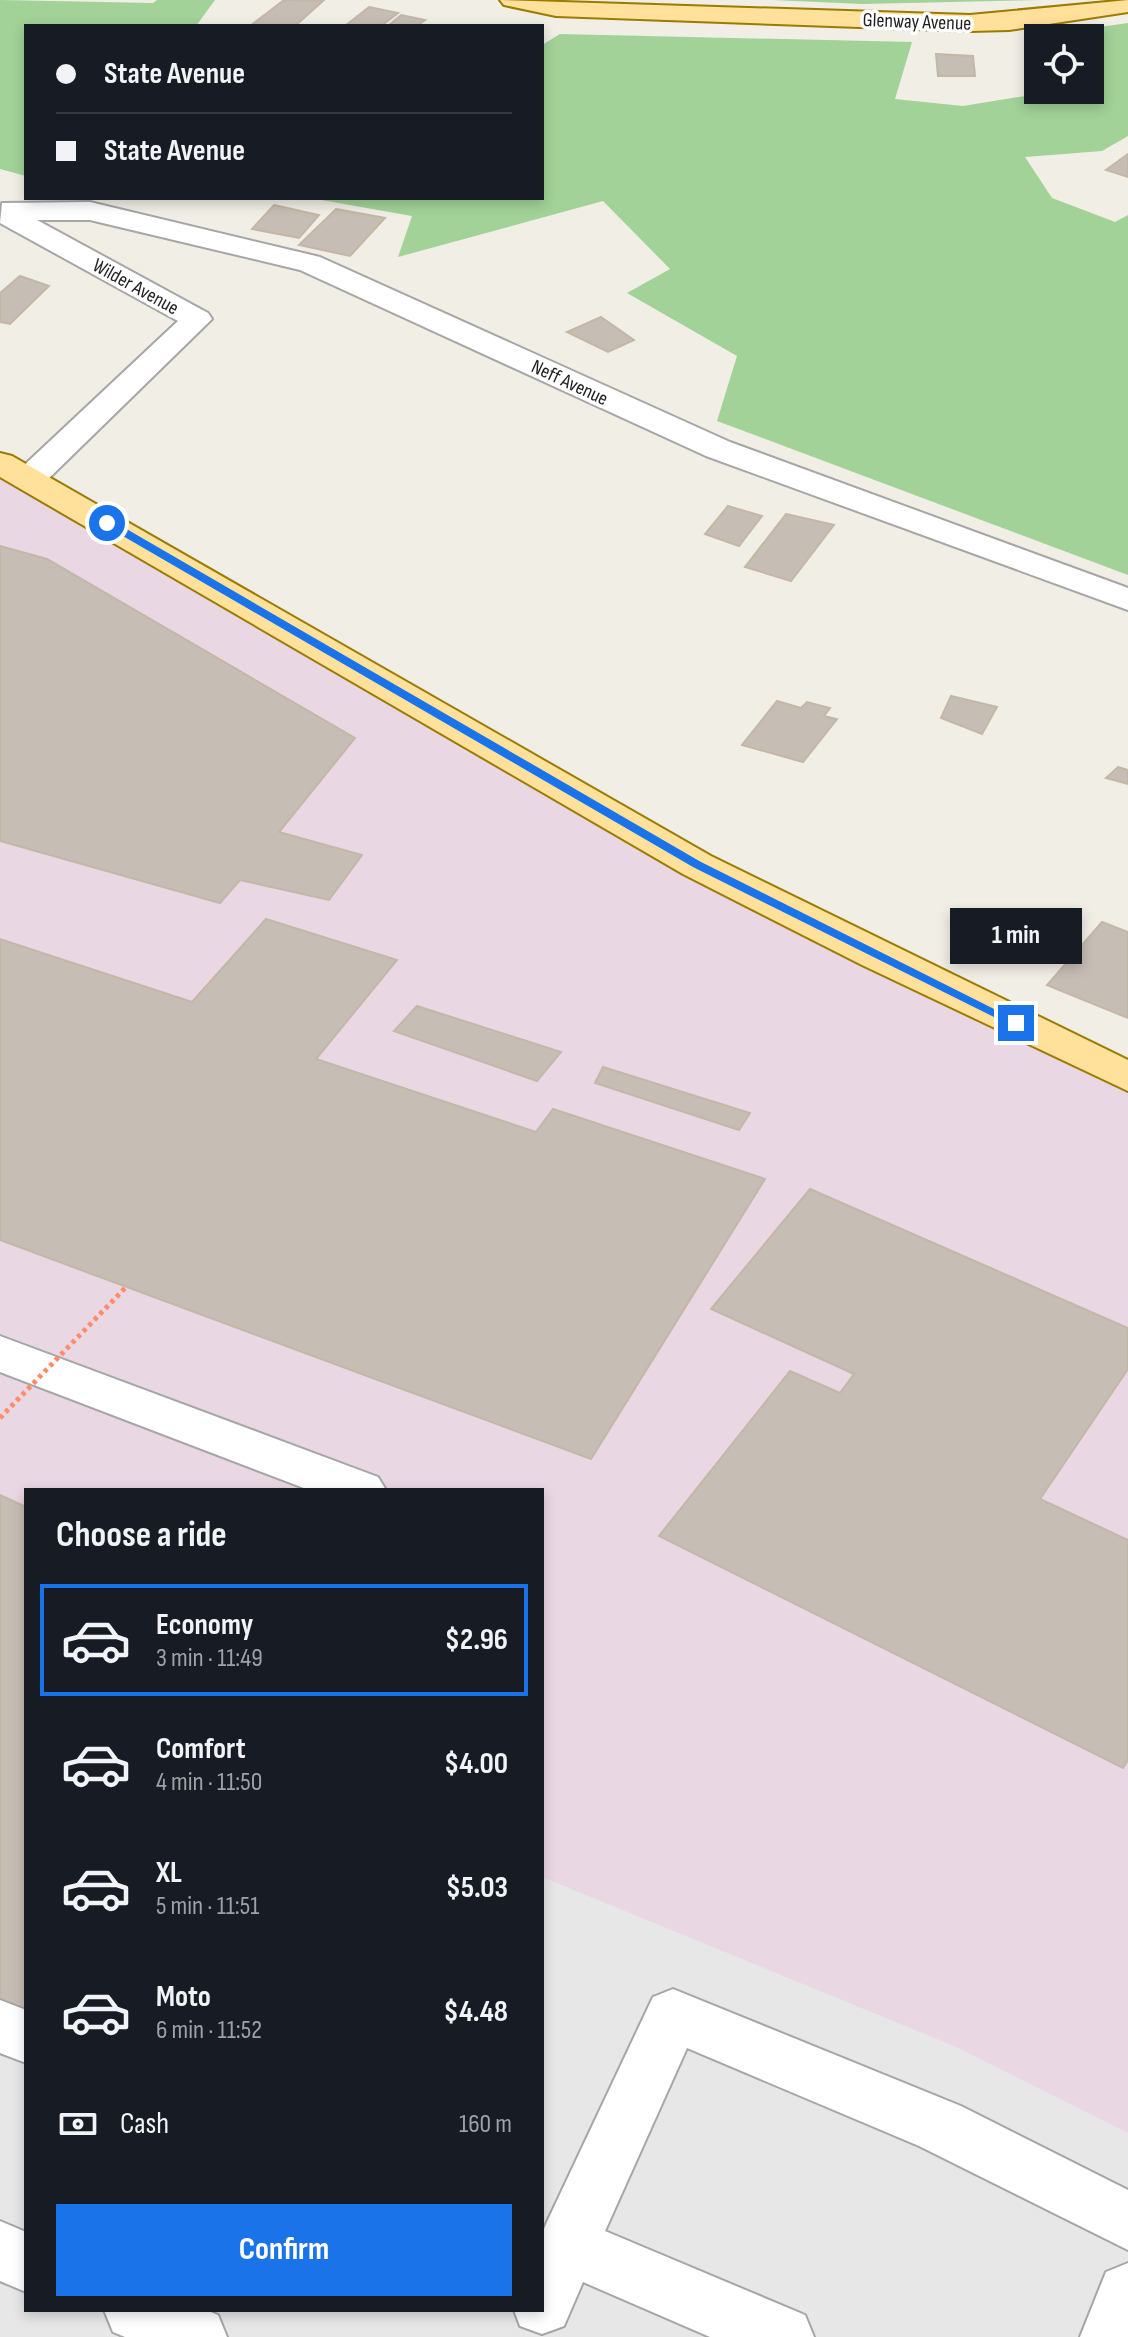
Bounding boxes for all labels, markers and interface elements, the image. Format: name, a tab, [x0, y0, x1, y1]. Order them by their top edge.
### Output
street label: Glenway Avenue	[862, 8, 972, 36]
map controls	[1024, 24, 1104, 104]
button: locate	[1024, 24, 1104, 104]
text: State Avenue	[104, 56, 245, 92]
text: State Avenue	[104, 133, 245, 169]
street label: Wilder Avenue	[88, 253, 183, 320]
street label: Neff Avenue	[527, 355, 612, 411]
route start	[89, 505, 125, 541]
callout: 1 min	[950, 907, 1082, 963]
text: 1 min	[992, 920, 1040, 951]
route end	[998, 1005, 1034, 1041]
text: Choose a ride	[56, 1514, 227, 1557]
icon: car	[60, 1604, 132, 1676]
text: Economy	[156, 1607, 253, 1643]
text: $2.96	[445, 1622, 508, 1658]
text: 3 min · 11:49	[156, 1643, 263, 1674]
icon: car	[60, 1728, 132, 1800]
text: Comfort	[156, 1731, 246, 1767]
text: $4.00	[444, 1746, 508, 1782]
text: 4 min · 11:50	[156, 1767, 262, 1798]
icon: car	[60, 1852, 132, 1924]
text: XL	[156, 1855, 182, 1891]
text: $5.03	[446, 1870, 508, 1906]
text: 5 min · 11:51	[156, 1891, 259, 1922]
icon: car	[60, 1976, 132, 2048]
text: Moto	[156, 1979, 211, 2015]
text: $4.48	[444, 1994, 508, 2030]
text: 6 min · 11:52	[156, 2015, 262, 2046]
icon: cash	[56, 2102, 100, 2146]
text: Cash	[120, 2106, 169, 2142]
text: 160 m	[459, 2109, 512, 2140]
button: Confirm	[56, 2204, 512, 2296]

